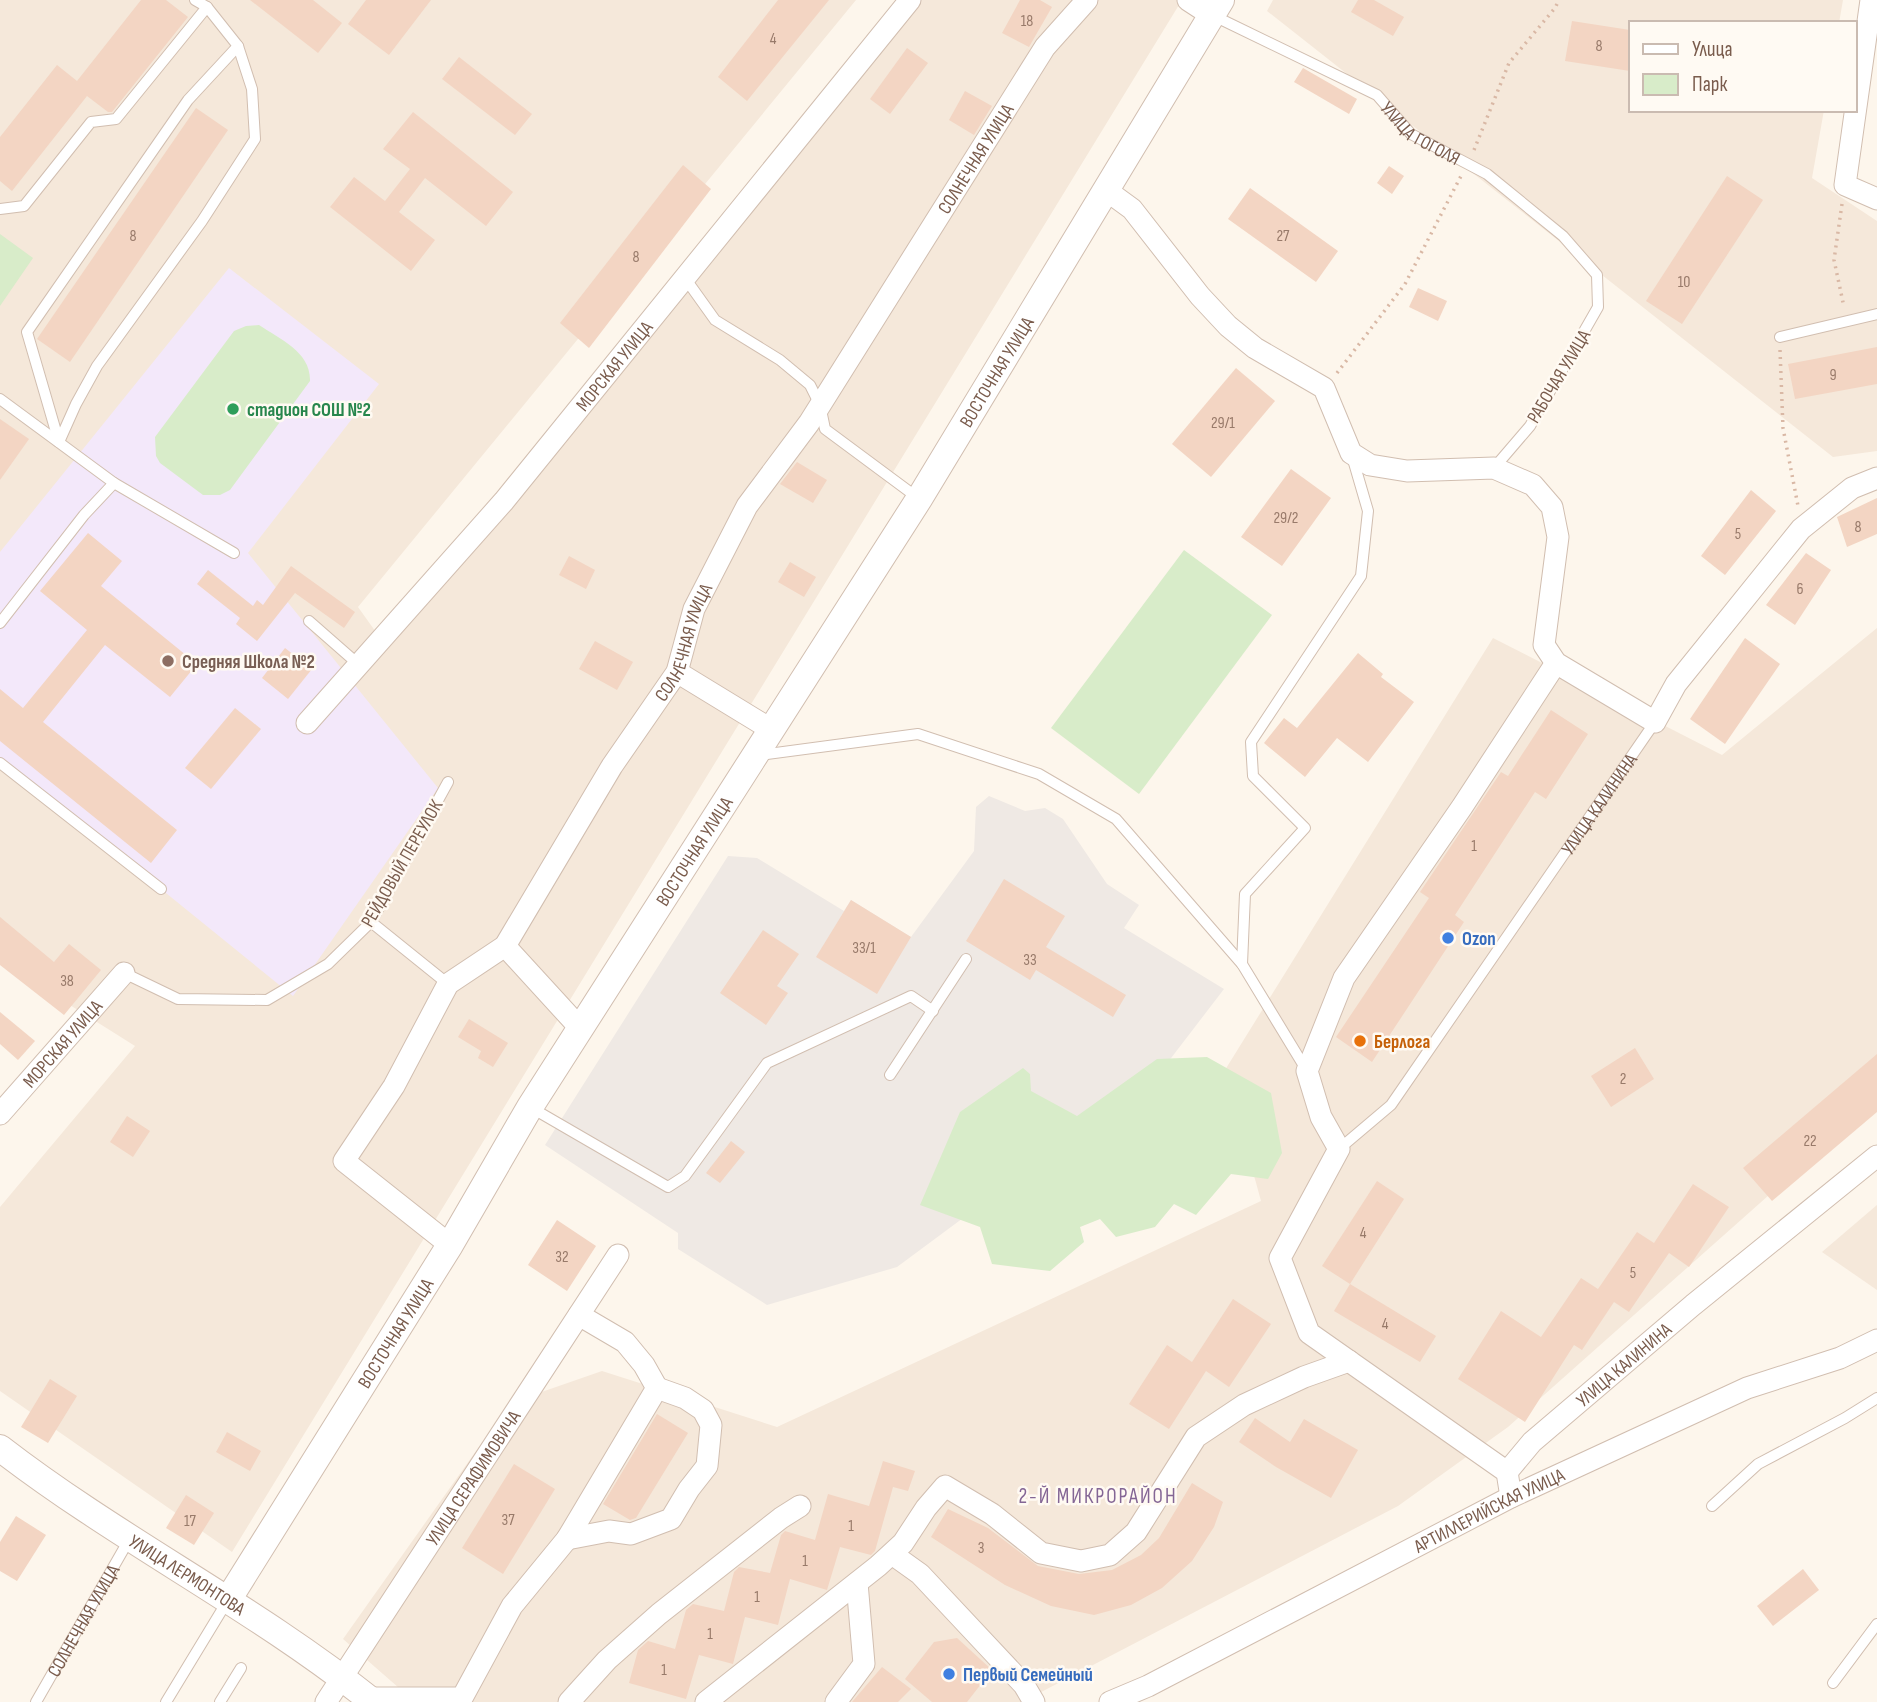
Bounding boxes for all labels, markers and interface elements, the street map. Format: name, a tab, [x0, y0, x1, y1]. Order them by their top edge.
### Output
house number: 18	[1021, 12, 1033, 31]
legend	[1629, 21, 1856, 112]
house number: 4	[770, 30, 777, 49]
house number: 8	[1595, 37, 1603, 56]
text: Улица	[1692, 37, 1733, 62]
text: Парк	[1692, 72, 1727, 97]
street label: УЛИЦА ГОГОЛЯ	[1375, 97, 1464, 171]
street label: СОЛНЕЧНАЯ УЛИЦА	[933, 99, 1020, 218]
house number: 8	[129, 227, 137, 246]
house number: 27	[1276, 227, 1290, 246]
house number: 8	[632, 248, 640, 267]
house number: 10	[1678, 273, 1690, 292]
street label: ВОСТОЧНАЯ УЛИЦА	[955, 312, 1040, 432]
street label: МОРСКАЯ УЛИЦА	[571, 316, 659, 416]
street label: РАБОЧАЯ УЛИЦА	[1522, 325, 1597, 428]
house number: 9	[1829, 366, 1837, 385]
place label: стадион СОШ №2	[247, 399, 371, 422]
marker: стадион СОШ №2	[225, 401, 241, 417]
house number: 29/1	[1211, 414, 1235, 433]
house number: 29/2	[1274, 509, 1298, 528]
house number: 8	[1854, 518, 1862, 537]
house number: 5	[1735, 525, 1741, 544]
street label: СОЛНЕЧНАЯ УЛИЦА	[650, 579, 719, 706]
house number: 6	[1796, 580, 1804, 599]
place label: Средняя Школа №2	[182, 651, 315, 674]
marker: Средняя Школа №2	[160, 653, 176, 669]
street label: УЛИЦА КАЛИНИНА	[1557, 749, 1643, 860]
street label: ВОСТОЧНАЯ УЛИЦА	[652, 792, 739, 911]
street label: РЕЙДОВЫЙ ПЕРЕУЛОК	[357, 796, 448, 932]
house number: 1	[1471, 837, 1477, 856]
place label: Ozon	[1462, 928, 1496, 951]
marker: Ozon	[1440, 930, 1456, 946]
house number: 33/1	[852, 939, 876, 958]
house number: 33	[1023, 951, 1037, 970]
house number: 38	[60, 972, 74, 991]
street label: МОРСКАЯ УЛИЦА	[18, 995, 109, 1093]
place label: Берлога	[1374, 1031, 1430, 1054]
marker: Берлога	[1352, 1033, 1368, 1049]
house number: 2	[1620, 1070, 1626, 1089]
house number: 22	[1803, 1132, 1817, 1151]
house number: 4	[1360, 1224, 1367, 1243]
house number: 32	[555, 1248, 569, 1267]
house number: 5	[1630, 1264, 1636, 1283]
street label: ВОСТОЧНАЯ УЛИЦА	[353, 1274, 440, 1393]
house number: 4	[1382, 1315, 1389, 1334]
street label: УЛИЦА КАЛИНИНА	[1572, 1318, 1677, 1412]
street label: УЛИЦА СЕРАФИМОВИЧА	[421, 1406, 527, 1550]
street label: АРТИЛЛЕРИЙСКАЯ УЛИЦА	[1409, 1464, 1569, 1559]
district label: 2-Й МИКРОРАЙОН	[1018, 1484, 1178, 1509]
house number: 37	[501, 1511, 515, 1530]
house number: 17	[184, 1512, 197, 1531]
house number: 1	[848, 1517, 854, 1536]
street label: УЛИЦА ЛЕРМОНТОВА	[124, 1530, 250, 1622]
house number: 3	[978, 1539, 984, 1558]
house number: 1	[802, 1552, 808, 1571]
street label: СОЛНЕЧНАЯ УЛИЦА	[43, 1560, 126, 1681]
house number: 1	[754, 1588, 760, 1607]
house number: 1	[707, 1625, 713, 1644]
house number: 1	[661, 1661, 667, 1680]
place label: Первый Семейный	[963, 1664, 1093, 1687]
marker: Первый Семейный	[941, 1666, 957, 1682]

